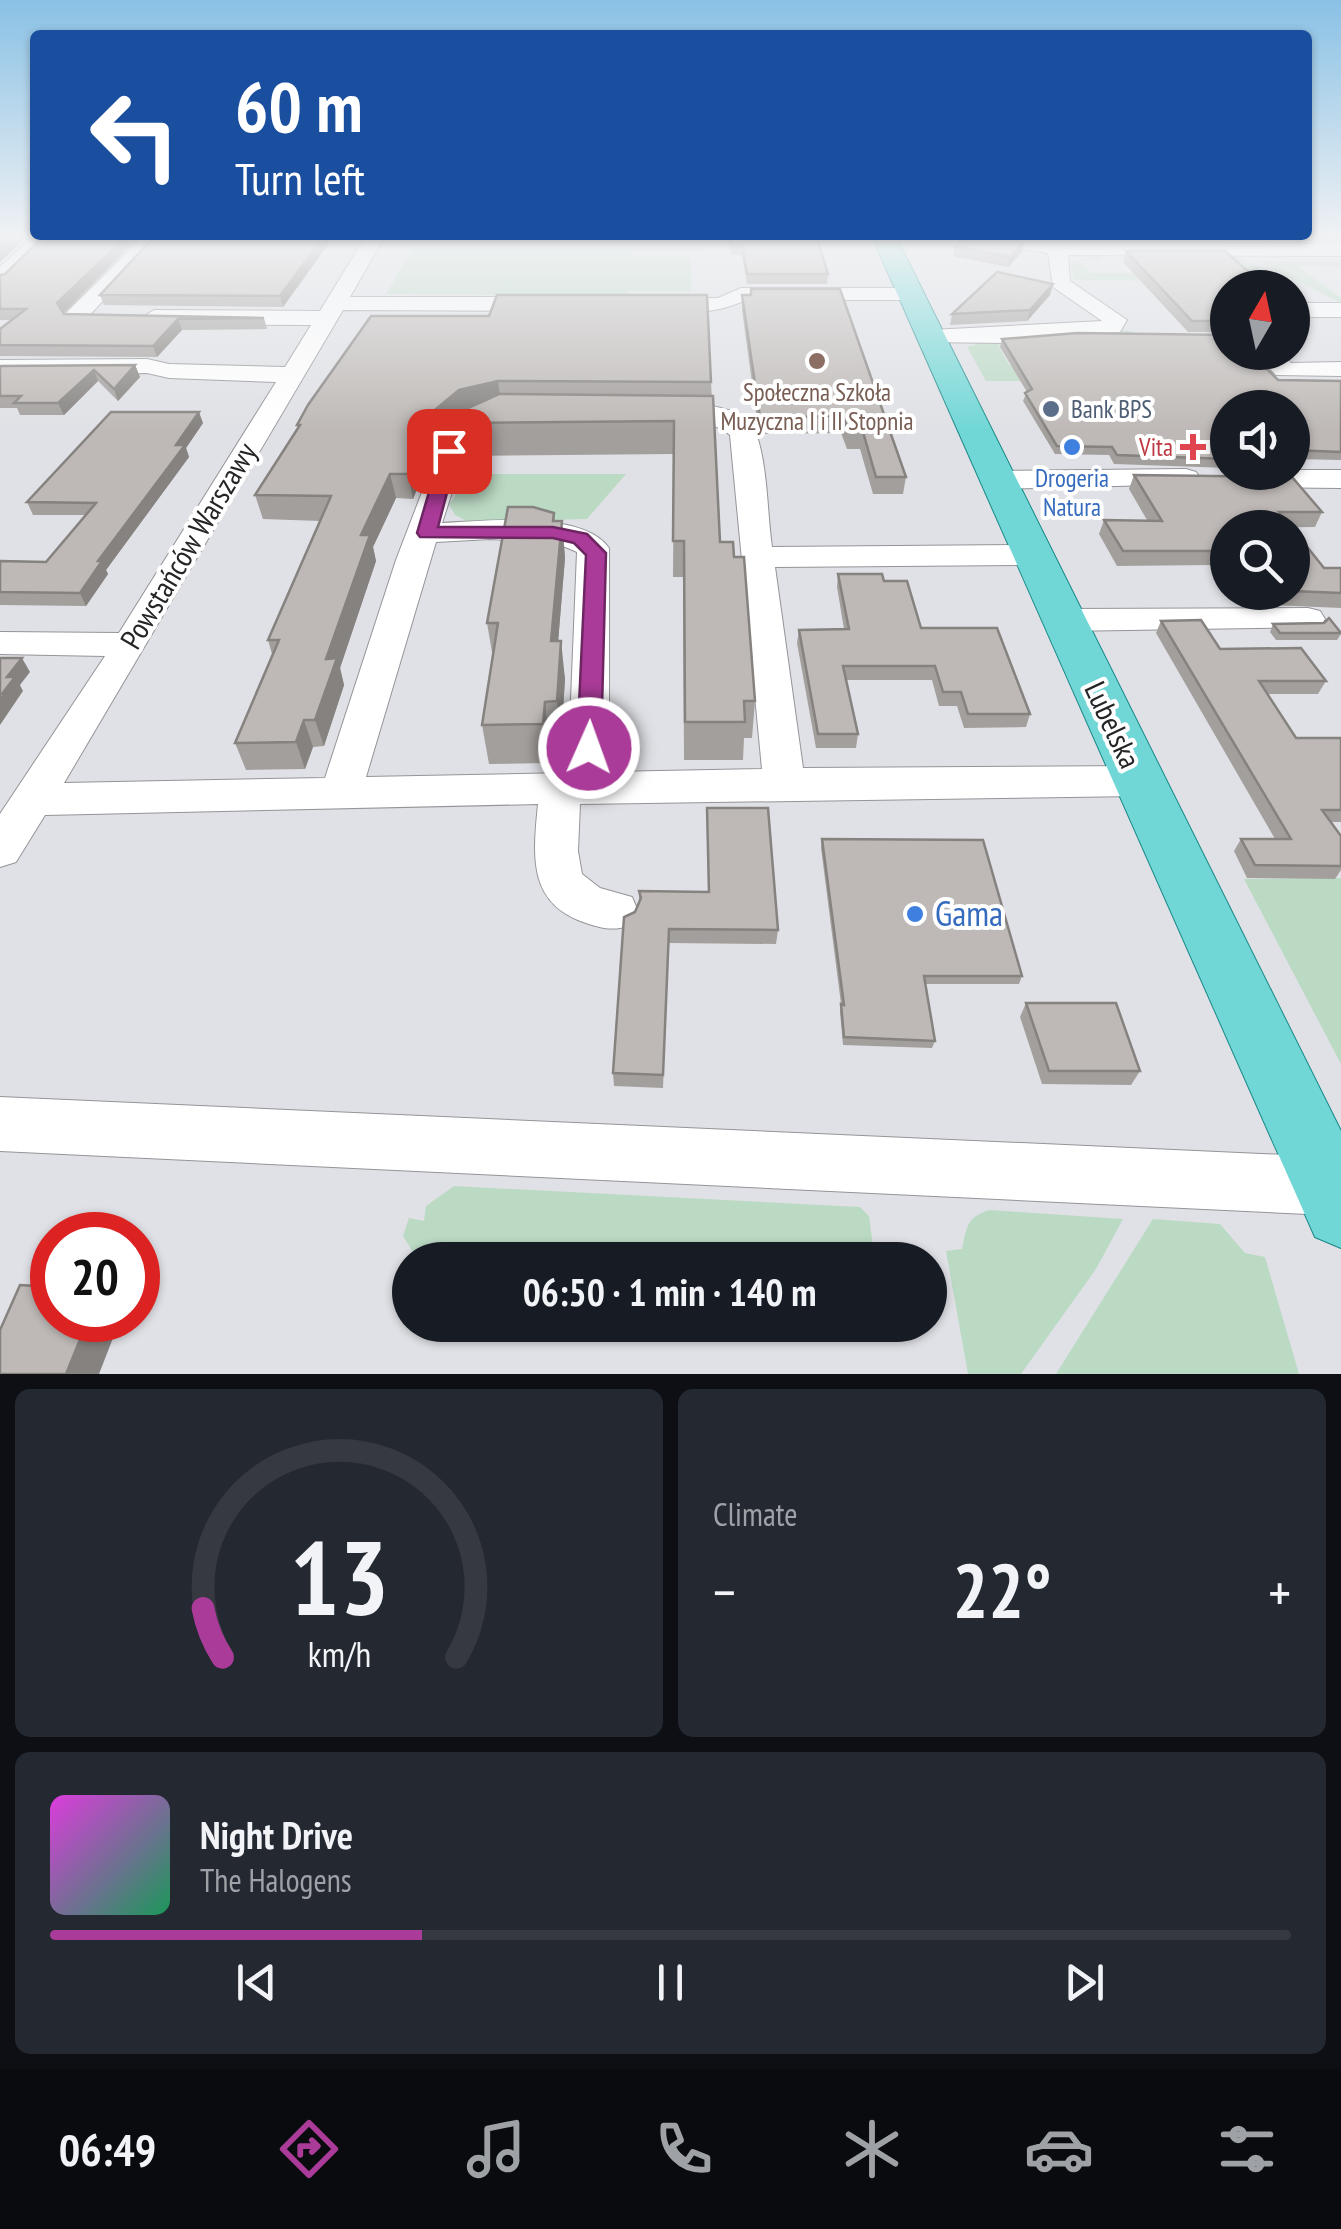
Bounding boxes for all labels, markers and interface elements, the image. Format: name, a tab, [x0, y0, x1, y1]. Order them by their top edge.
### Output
text: 60 m	[235, 61, 363, 151]
icon: left	[70, 70, 200, 200]
text: Turn left	[235, 149, 365, 207]
north arrow	[1210, 270, 1310, 370]
map controls	[1210, 270, 1310, 610]
marker: Społeczna Szkoła Muzyczna I i II Stopnia	[806, 350, 828, 372]
place label: Społeczna Szkoła Muzyczna I i II Stopnia	[720, 376, 914, 437]
button: sound	[1210, 390, 1310, 490]
place label: Bank BPS	[1071, 393, 1152, 425]
marker: Bank BPS	[1040, 398, 1062, 420]
pin	[407, 409, 492, 494]
icon: arrive	[422, 424, 477, 479]
place label: Vita	[1138, 431, 1173, 463]
street label: Powstańców Warszawy	[111, 434, 265, 656]
marker: Drogeria Natura	[1061, 436, 1083, 458]
marker: Vita	[1182, 436, 1204, 458]
place label: Drogeria Natura	[1035, 462, 1109, 523]
button: search	[1210, 510, 1310, 610]
street label: Lubelska	[1076, 675, 1150, 774]
position arrow	[537, 696, 641, 800]
place label: Gama	[935, 890, 1003, 936]
marker: Gama	[904, 903, 926, 925]
speed limit sign: 20	[30, 1212, 160, 1342]
text: 06:50 · 1 min · 140 m	[523, 1267, 816, 1316]
text: Climate	[713, 1493, 797, 1535]
text: 13	[289, 1509, 389, 1644]
text: 22°	[952, 1542, 1052, 1639]
text: −	[713, 1556, 736, 1627]
text: +	[1268, 1556, 1291, 1627]
text: km/h	[307, 1631, 371, 1677]
text: Night Drive	[200, 1810, 353, 1859]
text: The Halogens	[200, 1859, 352, 1901]
icon: previous	[229, 1955, 284, 2010]
icon: pause	[643, 1955, 698, 2010]
icon: next	[1057, 1955, 1112, 2010]
icon: directions	[274, 2114, 344, 2184]
icon: music	[461, 2114, 531, 2184]
icon: phone	[649, 2114, 719, 2184]
icon: climate	[837, 2114, 907, 2184]
icon: car	[1024, 2114, 1094, 2184]
icon: filters	[1212, 2114, 1282, 2184]
text: 06:49	[59, 2120, 156, 2178]

